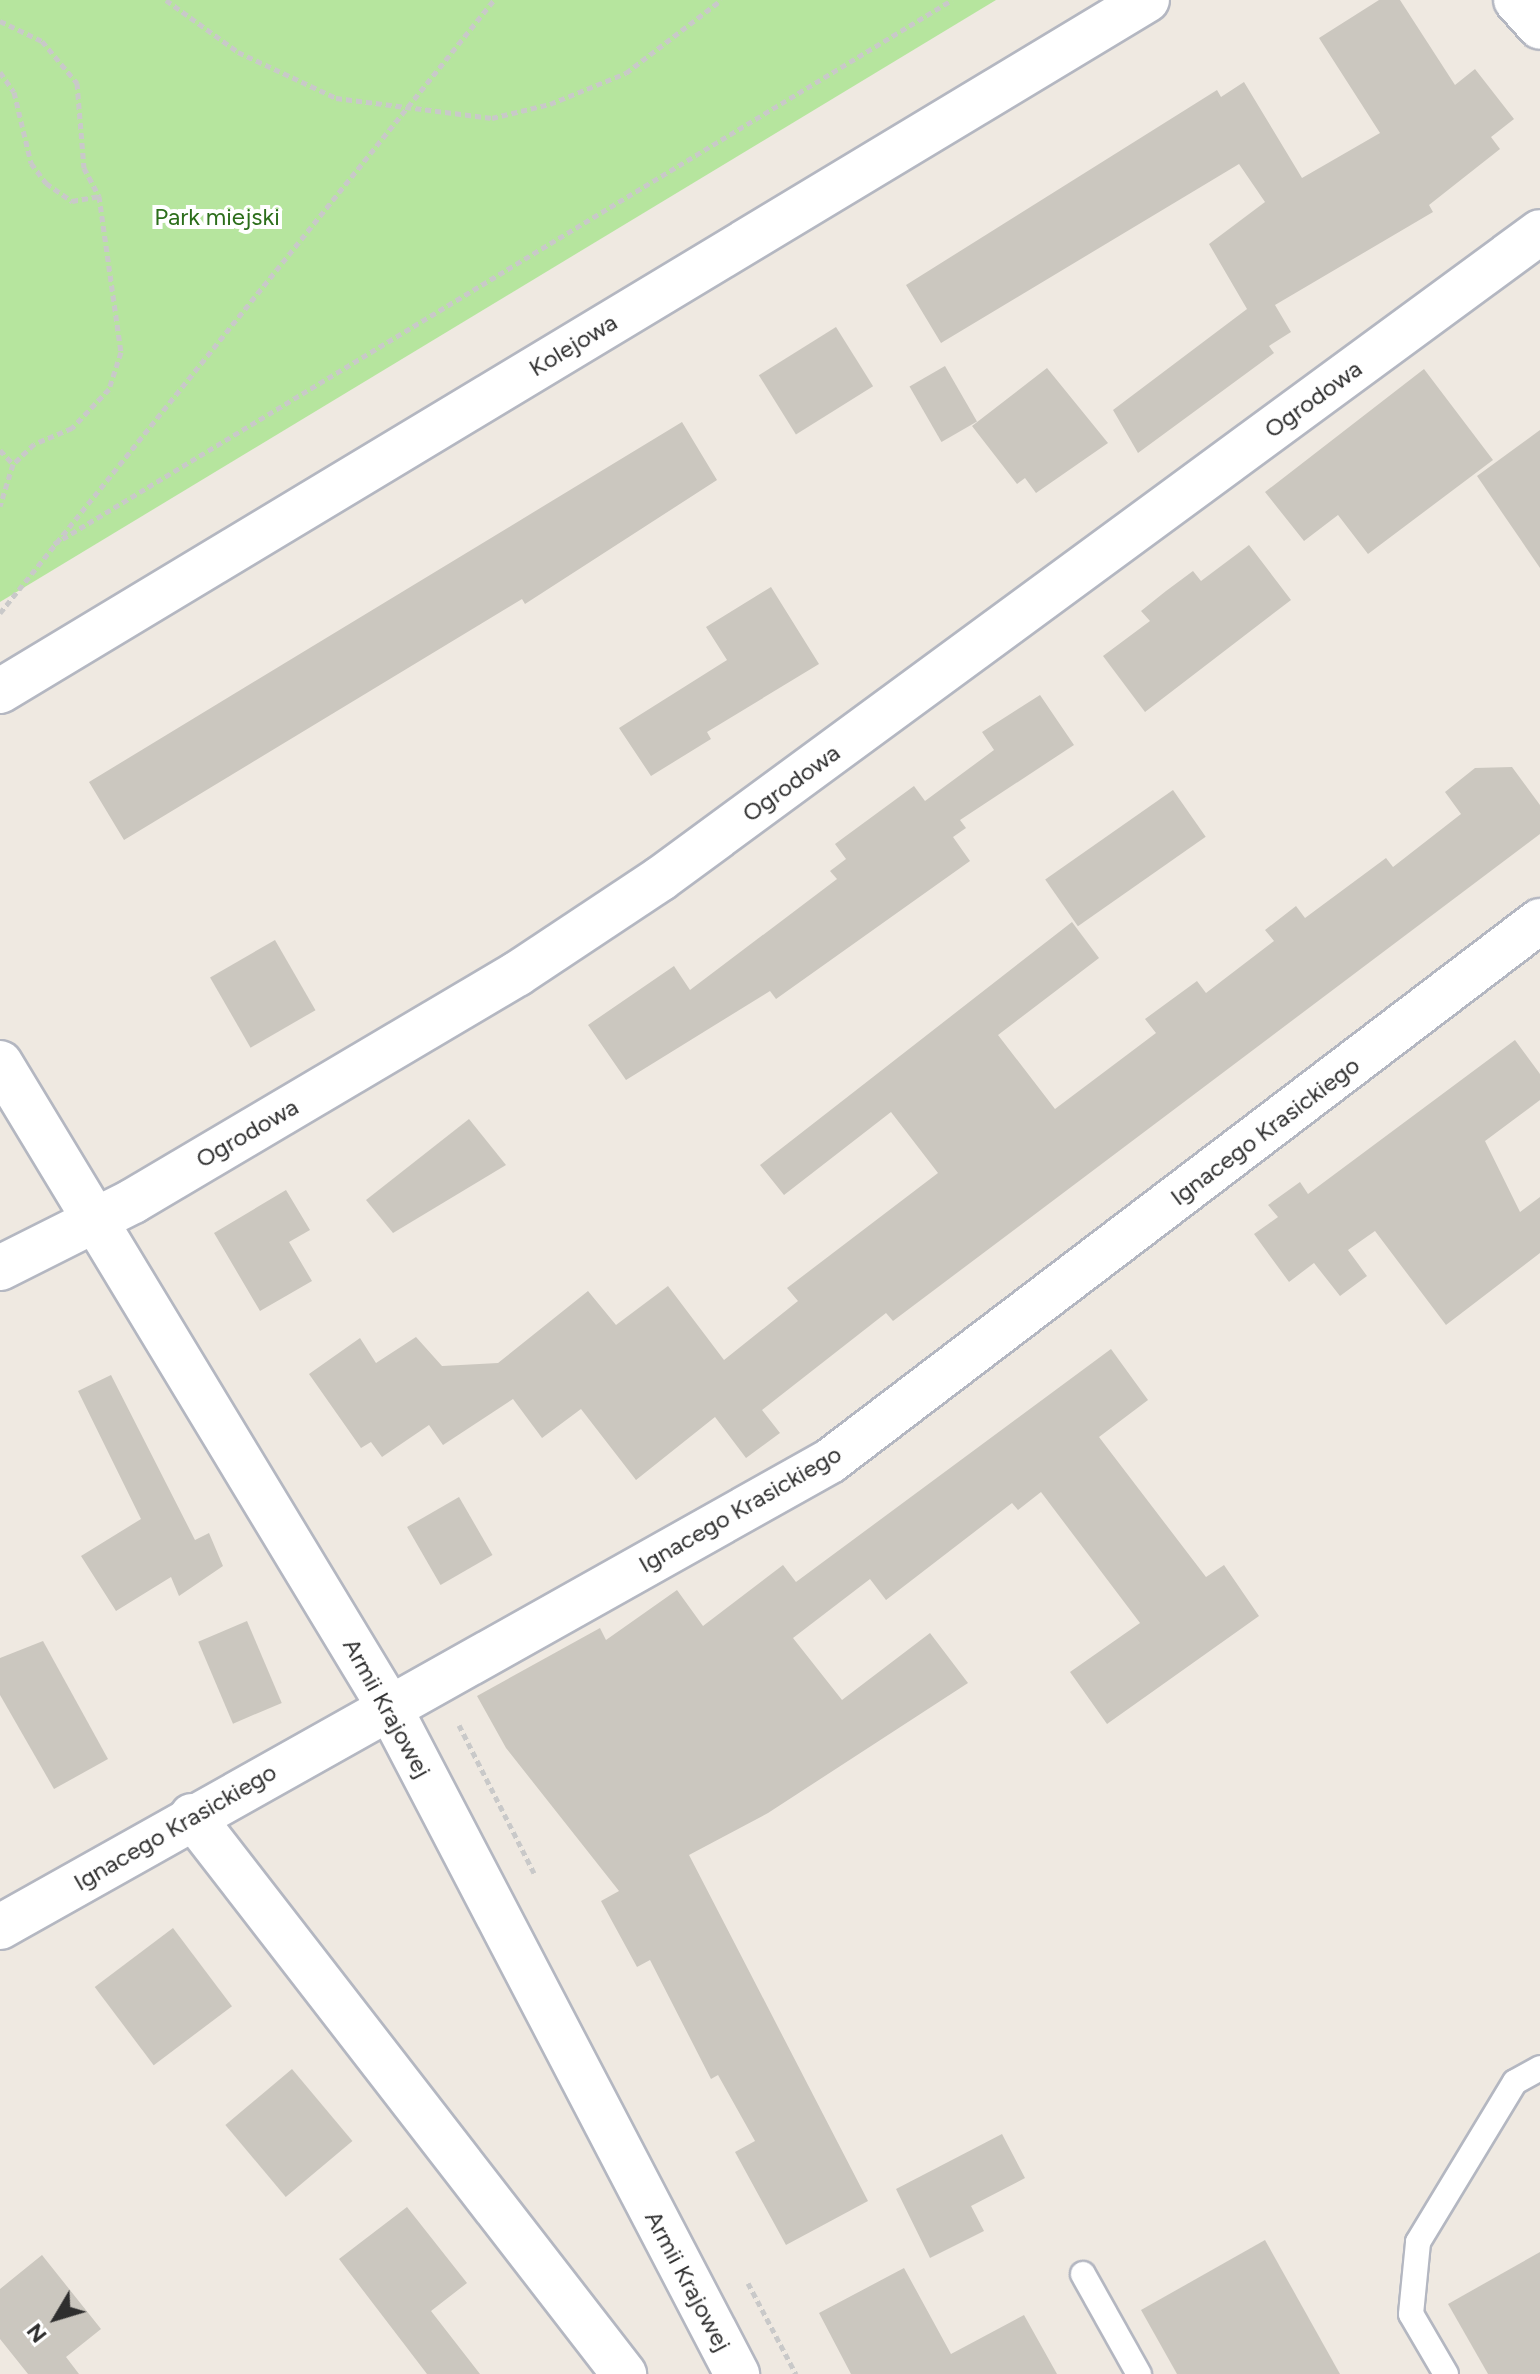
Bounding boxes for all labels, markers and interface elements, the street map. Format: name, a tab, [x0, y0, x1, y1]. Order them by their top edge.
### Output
park label: Park miejski	[154, 203, 280, 231]
street label: Kolejowa	[524, 308, 622, 382]
street label: Ogrodowa	[1259, 354, 1367, 444]
street label: Ogrodowa	[737, 738, 845, 828]
street label: Ignacego Krasickiego	[1165, 1051, 1365, 1211]
street label: Ogrodowa	[191, 1092, 303, 1174]
street label: Ignacego Krasickiego	[634, 1439, 846, 1579]
street label: Armii Krajowej	[337, 1633, 437, 1783]
street label: Ignacego Krasickiego	[69, 1757, 281, 1897]
street label: Armii Krajowej	[639, 2206, 737, 2356]
north arrow	[16, 2278, 96, 2358]
text: N	[21, 2318, 53, 2348]

